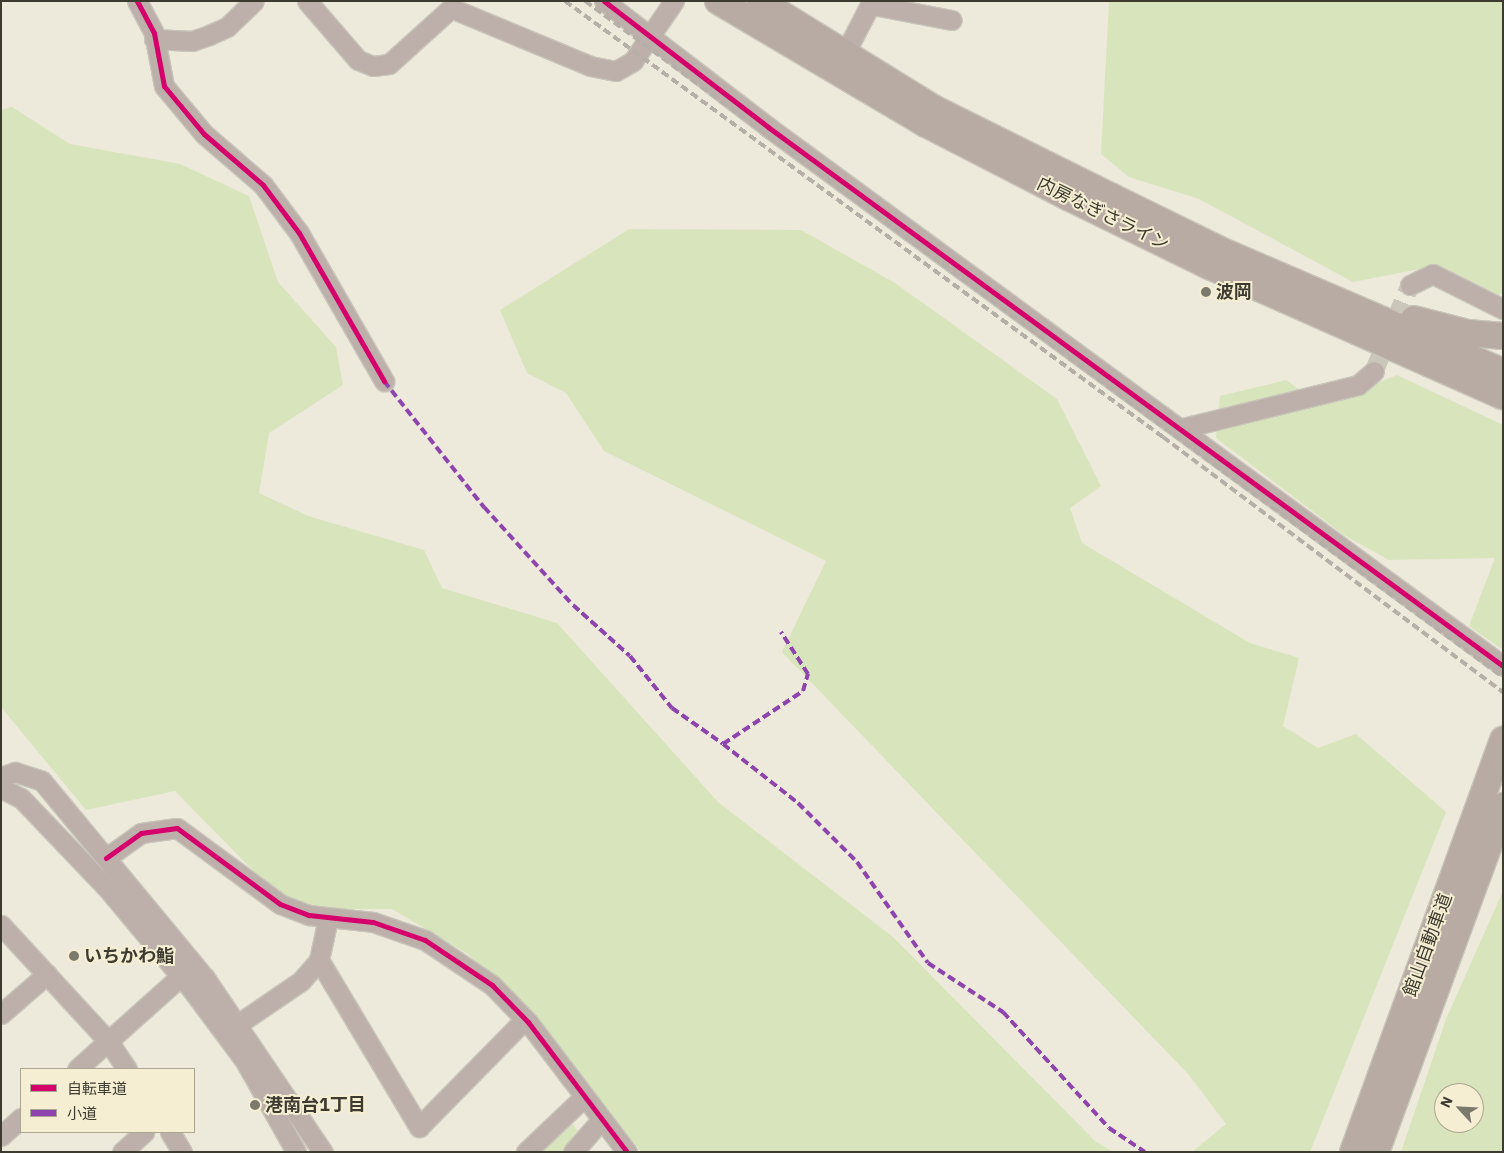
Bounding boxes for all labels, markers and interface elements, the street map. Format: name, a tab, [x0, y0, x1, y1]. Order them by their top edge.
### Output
street label: 内房なぎさライン	[1034, 173, 1172, 255]
place label: 波岡	[1216, 281, 1252, 303]
marker: 波岡	[1200, 286, 1212, 298]
street label: 館山自動車道	[1399, 891, 1457, 999]
place label: いちかわ鮨	[84, 945, 174, 967]
marker: いちかわ鮨	[68, 950, 80, 962]
legend	[20, 1068, 195, 1133]
text: 自転車道	[67, 1079, 127, 1098]
north arrow	[1434, 1083, 1484, 1133]
place label: 港南台1丁目	[265, 1094, 366, 1116]
text: N	[1436, 1094, 1457, 1110]
marker: 港南台1丁目	[249, 1099, 261, 1111]
text: 小道	[67, 1104, 97, 1123]

